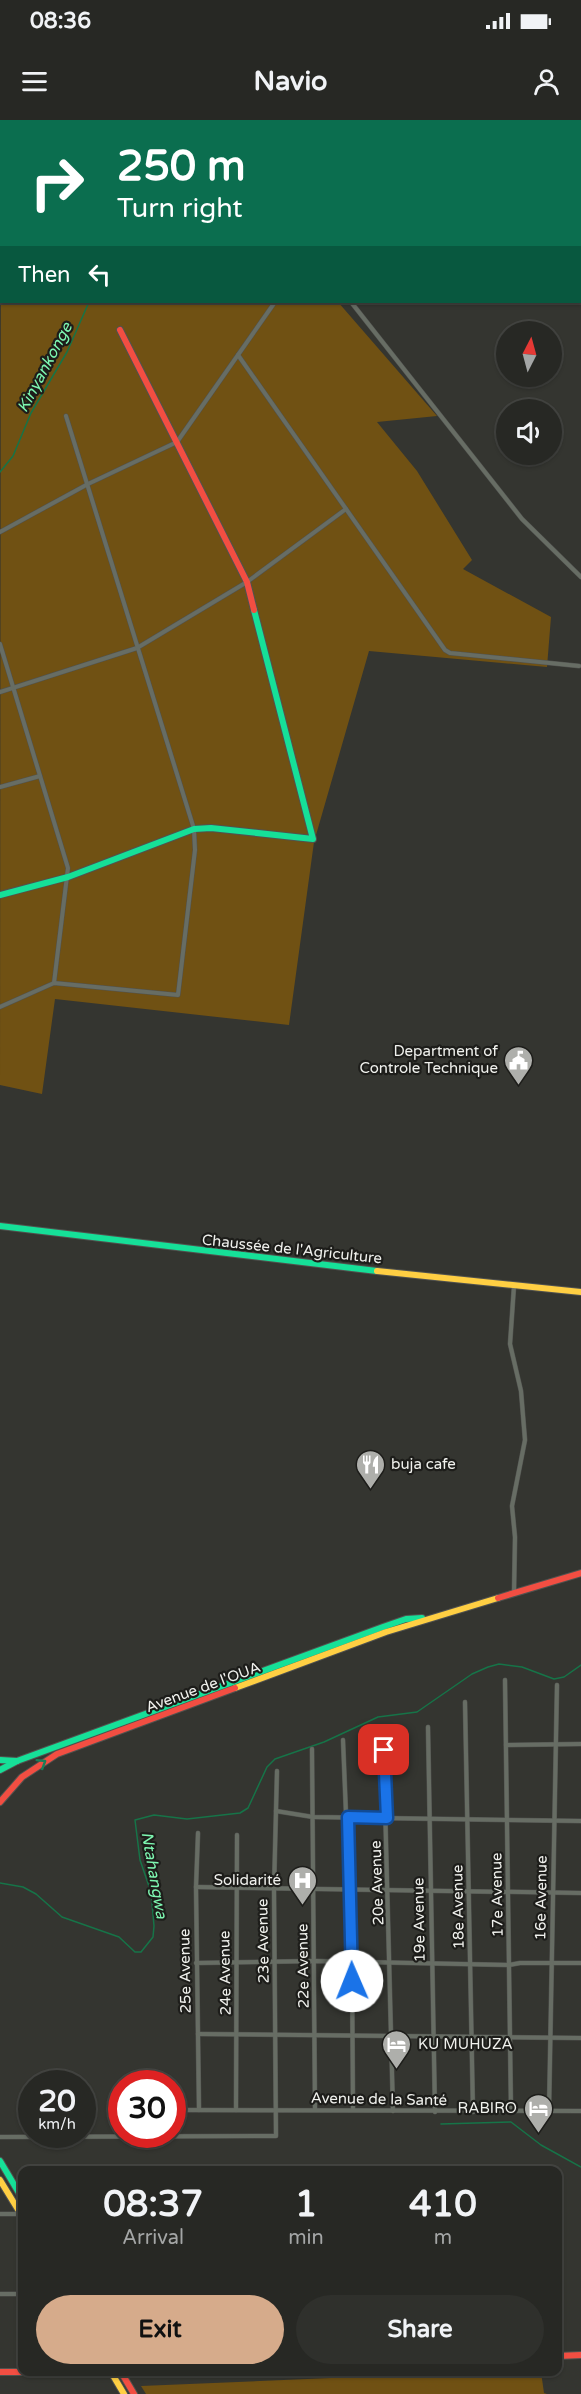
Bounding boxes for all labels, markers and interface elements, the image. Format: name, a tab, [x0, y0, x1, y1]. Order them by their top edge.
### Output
text: 08:36	[30, 8, 91, 34]
icon: menu	[18, 65, 51, 98]
text: Navio	[253, 65, 328, 98]
icon: person	[530, 65, 563, 98]
text: 250 m	[117, 141, 246, 192]
icon: right	[18, 144, 96, 222]
text: Turn right	[117, 192, 243, 225]
icon: left	[83, 258, 116, 291]
text: Then	[18, 262, 71, 288]
water label: Kinyankonge	[13, 318, 77, 416]
north arrow	[496, 321, 562, 387]
map controls	[496, 321, 562, 465]
button: sound	[496, 399, 562, 465]
place label: Department of Controle Technique	[359, 1042, 498, 1077]
public building icon: Department of Controle Technique	[503, 1044, 535, 1086]
street label: Chaussée de l'Agriculture	[201, 1231, 383, 1267]
restaurant icon: buja cafe	[354, 1448, 386, 1490]
place label: buja cafe	[391, 1455, 456, 1473]
street label: Avenue de l'OUA	[143, 1658, 263, 1716]
pin	[358, 1724, 409, 1775]
icon: arrive	[367, 1733, 400, 1766]
one-way arrow	[36, 1758, 46, 1770]
water label: Ntahangwa	[137, 1830, 172, 1921]
street label: 20e Avenue	[367, 1840, 387, 1926]
street label: 17e Avenue	[487, 1852, 507, 1938]
street label: 16e Avenue	[531, 1855, 551, 1941]
hospital icon: Solidarité	[286, 1864, 318, 1906]
street label: 18e Avenue	[448, 1864, 468, 1950]
place label: Solidarité	[214, 1871, 281, 1889]
street label: 19e Avenue	[409, 1877, 429, 1963]
street label: 23e Avenue	[253, 1898, 273, 1984]
street label: 22e Avenue	[293, 1923, 313, 2009]
street label: 25e Avenue	[175, 1928, 195, 2014]
street label: 24e Avenue	[215, 1930, 235, 2016]
position arrow	[320, 1949, 384, 2013]
hotel icon: KU MUHUZA	[381, 2028, 413, 2070]
place label: KU MUHUZA	[418, 2035, 513, 2053]
speed limit sign: 30	[108, 2070, 186, 2148]
text: 20	[38, 2083, 76, 2120]
street label: Avenue de la Santé	[311, 2089, 447, 2109]
hotel icon: RABIRO	[522, 2092, 554, 2134]
place label: RABIRO	[458, 2099, 517, 2117]
text: km/h	[38, 2115, 76, 2133]
text: 08:37	[103, 2183, 203, 2226]
text: 1	[295, 2183, 317, 2226]
text: 410	[409, 2183, 477, 2226]
text: Arrival	[122, 2226, 184, 2250]
text: min	[288, 2226, 324, 2250]
text: m	[434, 2226, 452, 2250]
button: Exit	[36, 2295, 284, 2364]
button: Share	[296, 2295, 544, 2364]

